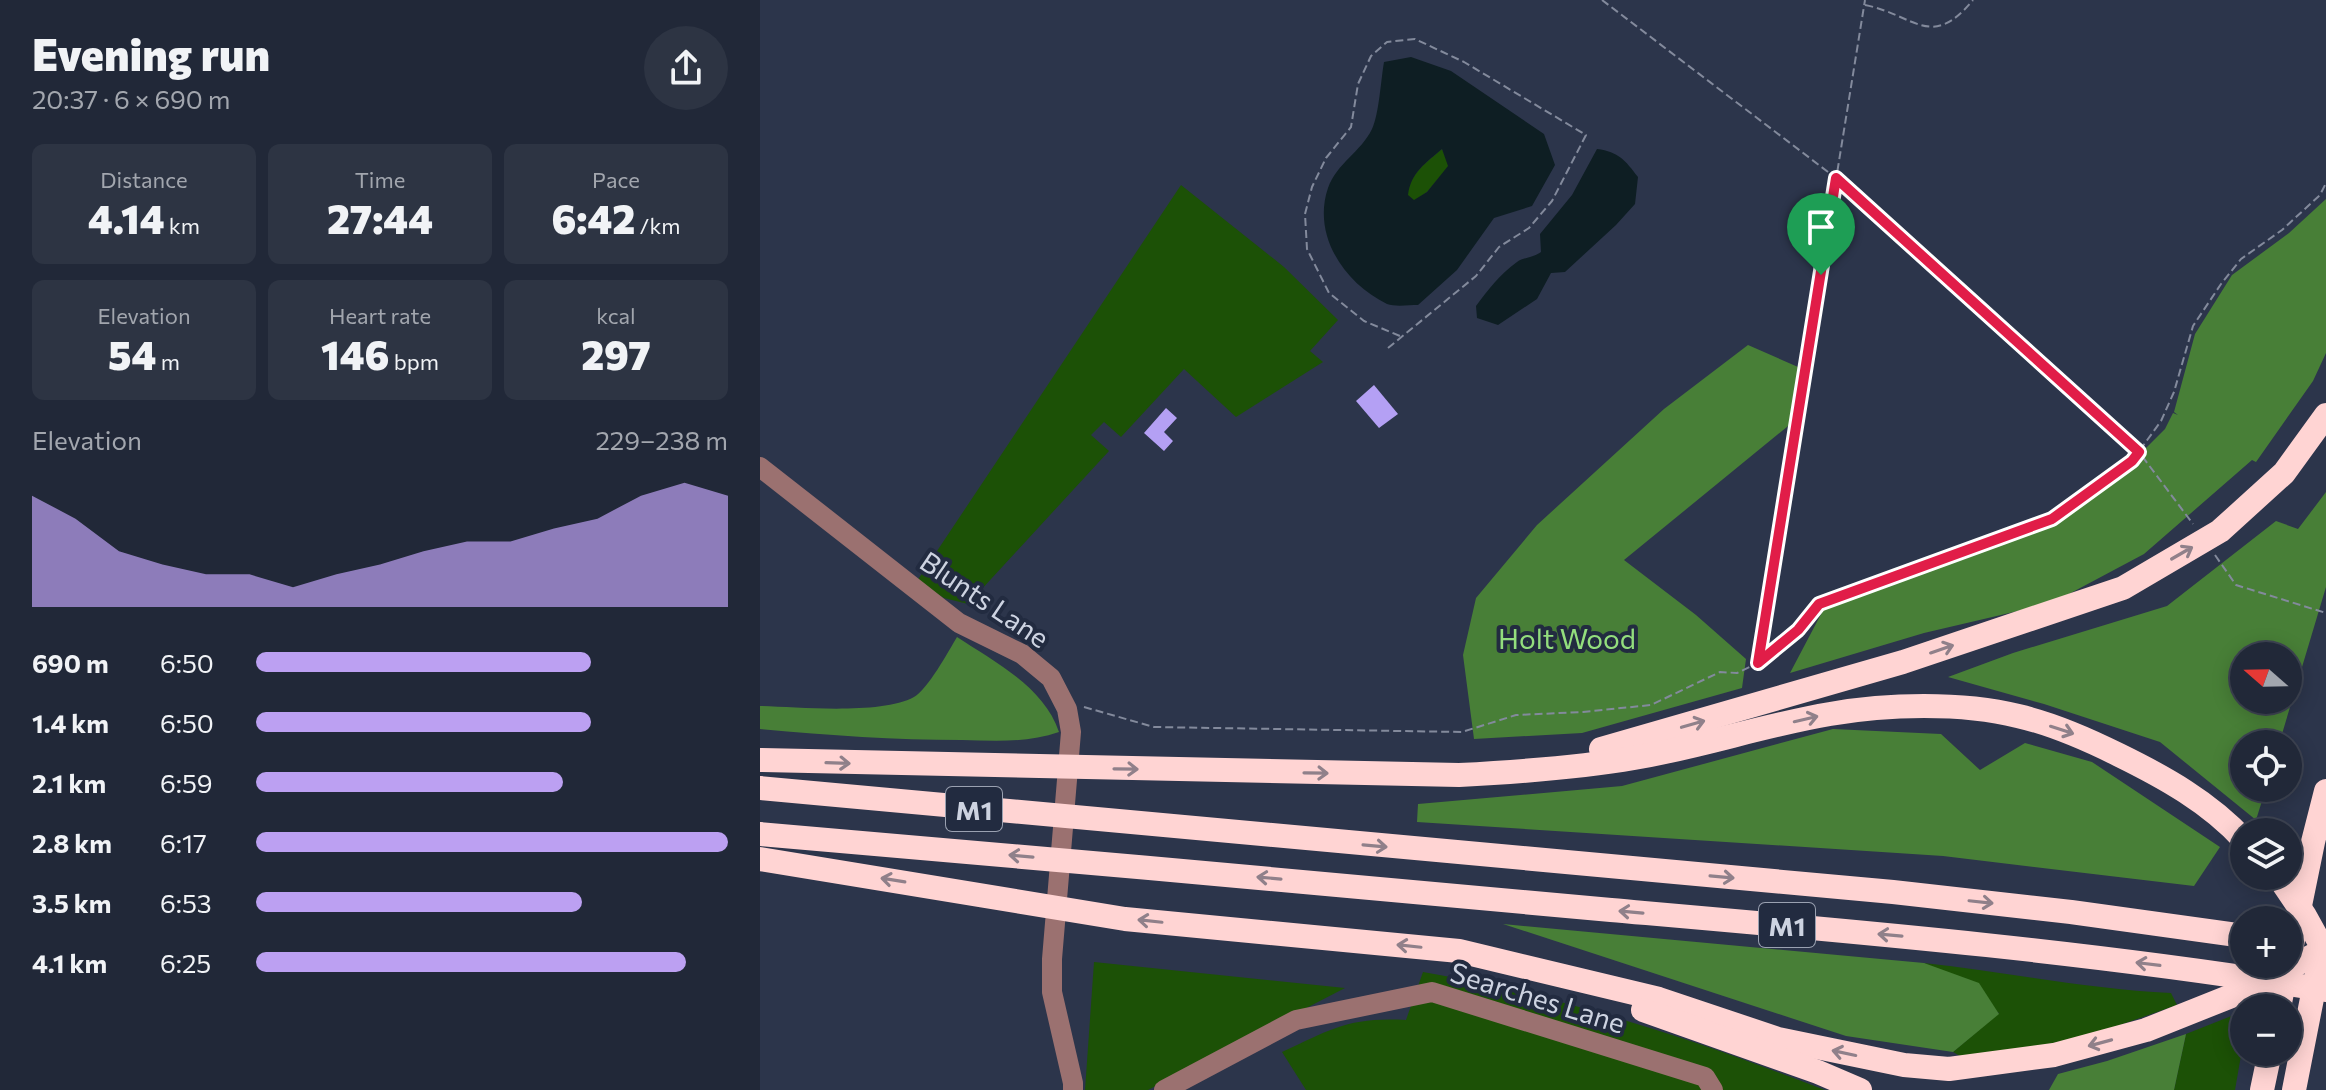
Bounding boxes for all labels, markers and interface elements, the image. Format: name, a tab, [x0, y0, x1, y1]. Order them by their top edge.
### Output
text: Evening run	[32, 26, 270, 80]
button: share	[644, 26, 728, 110]
text: 20:37 · 6 × 690 m	[32, 83, 230, 114]
text: Distance	[100, 166, 188, 193]
text: Time	[355, 166, 405, 193]
text: Pace	[592, 166, 640, 193]
text: 4.14	[88, 193, 165, 242]
text: 27:44	[327, 193, 433, 242]
text: 6:42	[551, 193, 635, 242]
pin	[1787, 193, 1855, 275]
icon: arrive	[1799, 205, 1843, 249]
text: km	[165, 212, 200, 239]
text: /km	[635, 212, 681, 239]
text: Elevation	[98, 302, 190, 329]
text: Heart rate	[329, 302, 431, 329]
text: kcal	[596, 302, 636, 329]
text: 54	[108, 329, 156, 378]
text: 146	[321, 329, 389, 378]
text: 297	[581, 329, 651, 378]
text: m	[156, 348, 180, 375]
text: bpm	[389, 348, 439, 375]
text: Elevation	[32, 424, 142, 455]
text: 229–238 m	[595, 424, 728, 455]
street label: Blunts Lane	[914, 544, 1056, 654]
one-way arrow	[2170, 545, 2194, 560]
park label: Holt Wood	[1498, 621, 1636, 655]
one-way arrow	[1929, 640, 1954, 655]
north arrow	[2230, 642, 2302, 714]
map controls	[2230, 642, 2302, 1066]
text: 690 m	[32, 647, 109, 678]
text: 6:50	[160, 647, 214, 678]
text: 1.4 km	[32, 707, 109, 738]
text: 6:50	[160, 707, 214, 738]
one-way arrow	[1793, 711, 1818, 726]
one-way arrow	[1680, 716, 1705, 730]
one-way arrow	[2050, 723, 2075, 738]
button: locate	[2230, 730, 2302, 802]
one-way arrow	[824, 756, 851, 771]
one-way arrow	[1112, 761, 1139, 777]
one-way arrow	[1302, 765, 1329, 781]
text: 2.1 km	[32, 767, 106, 798]
text: 6:59	[160, 767, 213, 798]
road number: M1	[946, 787, 1002, 831]
button: layers	[2230, 818, 2302, 890]
text: 2.8 km	[32, 827, 112, 858]
text: 6:17	[160, 827, 207, 858]
one-way arrow	[1361, 838, 1388, 853]
one-way arrow	[1008, 848, 1035, 863]
one-way arrow	[1708, 869, 1735, 884]
one-way arrow	[1256, 870, 1283, 885]
one-way arrow	[881, 872, 906, 887]
text: 3.5 km	[32, 887, 111, 918]
text: 6:53	[160, 887, 212, 918]
one-way arrow	[1967, 894, 1994, 909]
road number: M1	[1759, 903, 1815, 947]
one-way arrow	[1618, 904, 1645, 919]
button: +	[2230, 906, 2302, 978]
one-way arrow	[1137, 913, 1164, 928]
one-way arrow	[1877, 927, 1904, 942]
one-way arrow	[1396, 938, 1423, 953]
text: 4.1 km	[32, 947, 107, 978]
text: 6:25	[160, 947, 211, 978]
street label: Searches Lane	[1447, 954, 1629, 1040]
one-way arrow	[2136, 957, 2162, 972]
button: −	[2230, 994, 2302, 1066]
one-way arrow	[2087, 1036, 2113, 1051]
one-way arrow	[1831, 1045, 1857, 1060]

